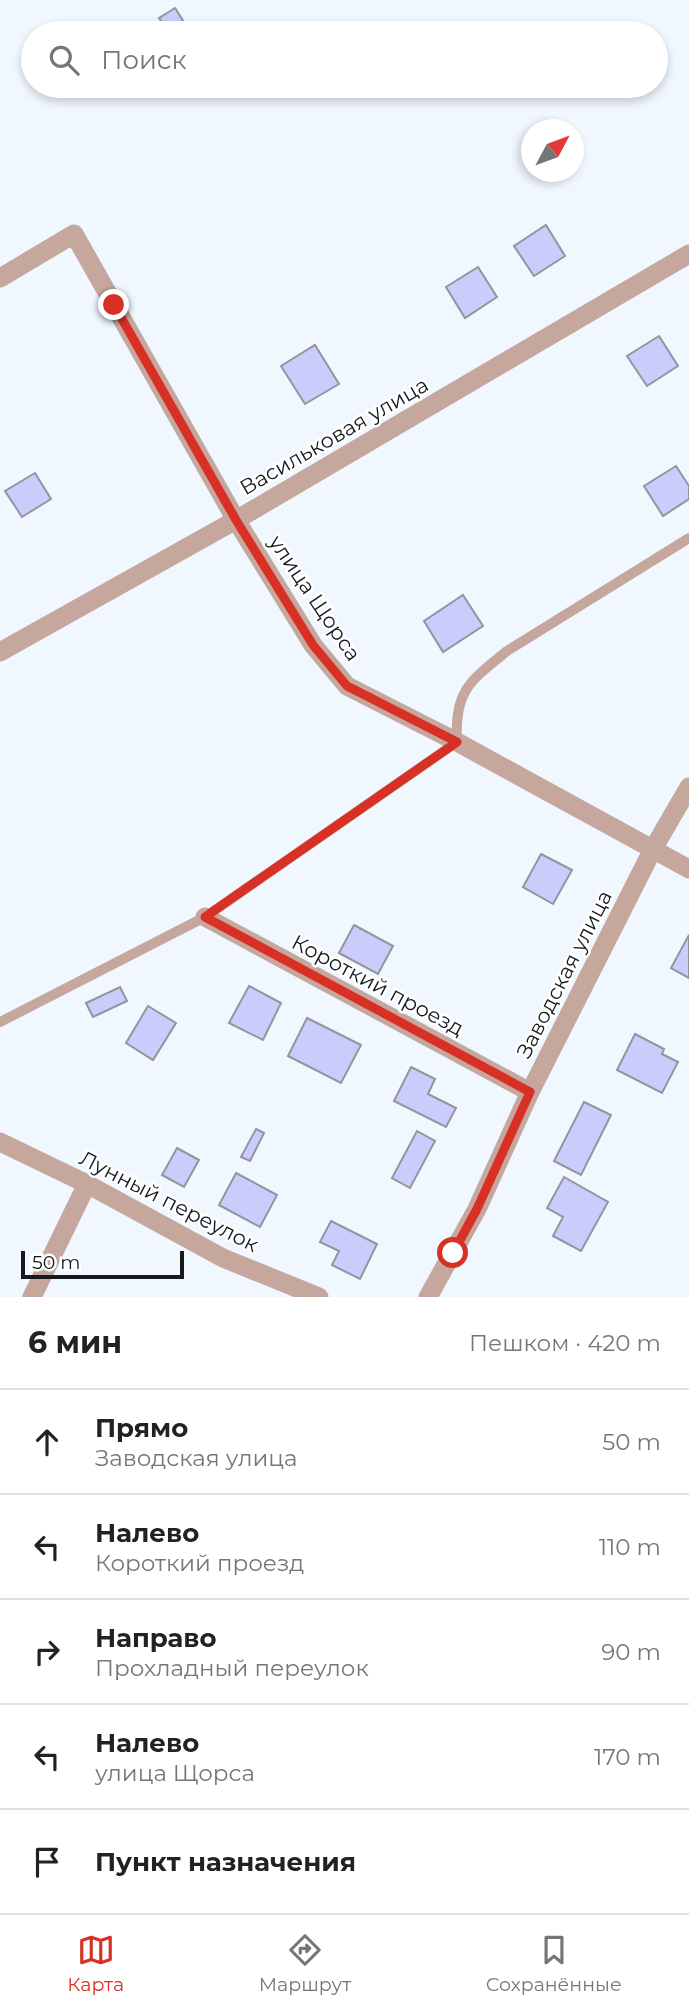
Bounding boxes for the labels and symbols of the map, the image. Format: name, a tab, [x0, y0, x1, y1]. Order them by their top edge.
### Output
north arrow	[521, 119, 584, 182]
route end	[98, 289, 129, 320]
street label: Васильковая улица	[235, 372, 433, 500]
street label: улица Щорса	[263, 530, 366, 666]
street label: Заводская улица	[511, 886, 617, 1062]
street label: Короткий проезд	[288, 929, 468, 1041]
street label: Лунный переулок	[75, 1145, 263, 1257]
route start	[437, 1237, 468, 1268]
scale bar	[21, 1248, 184, 1280]

